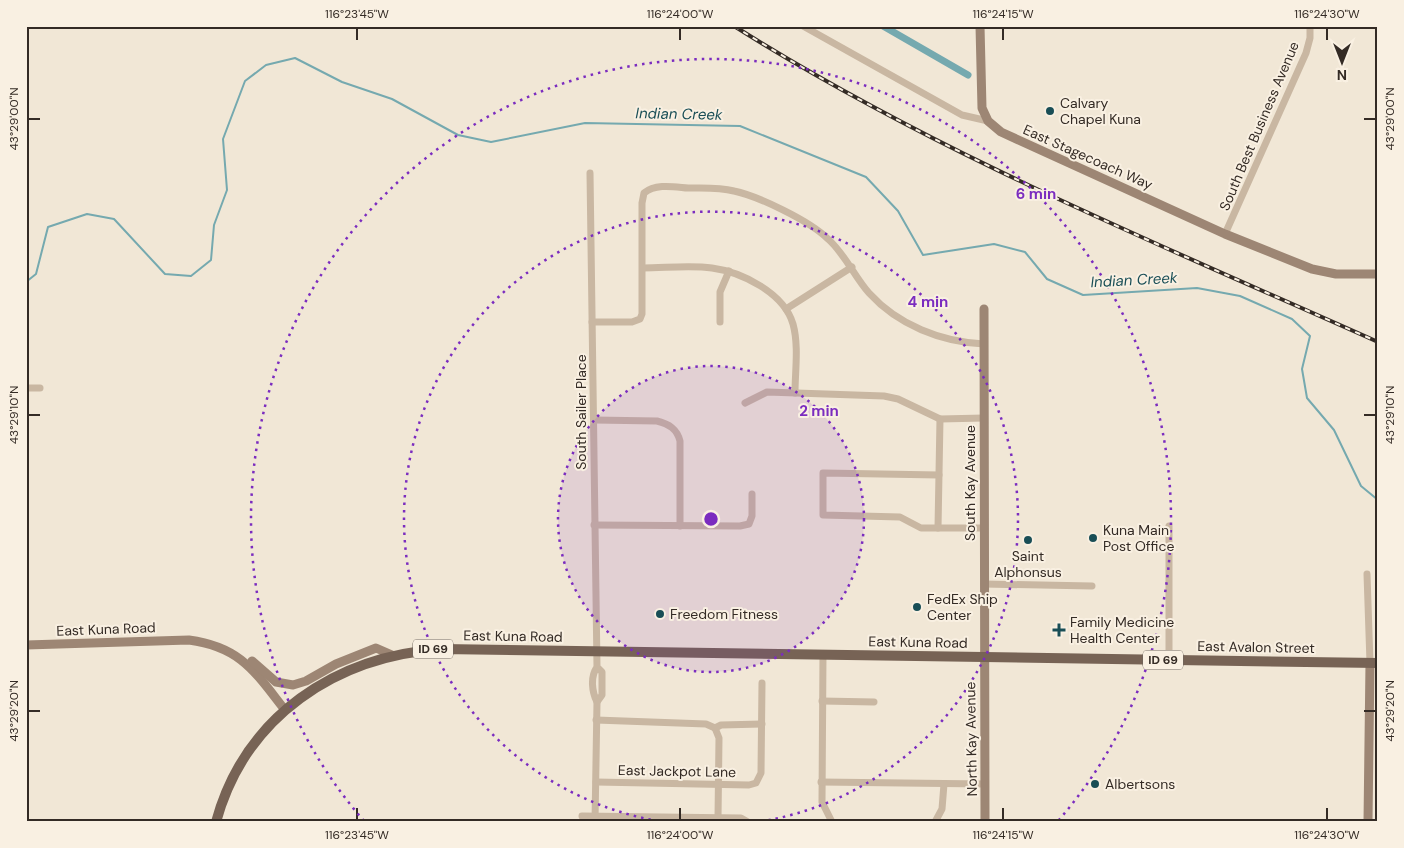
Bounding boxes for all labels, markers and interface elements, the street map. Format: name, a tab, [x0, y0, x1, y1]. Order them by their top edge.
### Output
text: 116°23'45"W	[325, 6, 389, 22]
text: 116°24'00"W	[647, 6, 714, 22]
text: 116°24'15"W	[972, 6, 1034, 22]
text: 116°24'30"W	[1294, 6, 1360, 22]
north arrow	[1316, 38, 1366, 88]
street label: South Best Business Avenue	[1215, 39, 1303, 213]
text: N	[1337, 66, 1347, 84]
text: 43°29'00"N	[6, 88, 22, 150]
text: 43°29'00"N	[1382, 88, 1398, 150]
place label: Calvary Chapel Kuna	[1060, 94, 1141, 128]
water label: Indian Creek	[635, 103, 723, 125]
marker: Calvary Chapel Kuna	[1044, 105, 1056, 117]
street label: East Stagecoach Way	[1020, 120, 1156, 194]
text: 6 min	[1016, 184, 1056, 204]
water label: Indian Creek	[1090, 268, 1178, 292]
text: 4 min	[908, 292, 948, 312]
street label: South Sailer Place	[572, 354, 590, 470]
text: 43°29'10"N	[6, 386, 22, 444]
text: 43°29'10"N	[1382, 386, 1398, 444]
text: 2 min	[799, 401, 839, 421]
street label: South Kay Avenue	[961, 425, 979, 541]
centre of rings	[702, 510, 720, 528]
place label: Kuna Main Post Office	[1103, 521, 1174, 555]
marker: Kuna Main Post Office	[1087, 532, 1099, 544]
marker: Saint Alphonsus	[1022, 534, 1034, 546]
place label: Saint Alphonsus	[994, 547, 1062, 581]
place label: FedEx Ship Center	[927, 590, 998, 624]
marker: FedEx Ship Center	[911, 601, 923, 613]
place label: Freedom Fitness	[670, 605, 778, 623]
marker: Freedom Fitness	[654, 608, 666, 620]
place label: Family Medicine Health Center	[1070, 613, 1174, 647]
street label: East Kuna Road	[56, 618, 156, 640]
marker: Family Medicine Health Center	[1052, 623, 1066, 637]
street label: East Kuna Road	[463, 626, 563, 646]
street label: East Kuna Road	[868, 632, 968, 652]
street label: East Avalon Street	[1197, 637, 1315, 657]
road number: ID 69	[413, 640, 453, 659]
road number: ID 69	[1143, 650, 1183, 670]
text: 43°29'20"N	[6, 680, 22, 742]
text: 43°29'20"N	[1382, 680, 1398, 742]
street label: North Kay Avenue	[961, 681, 981, 797]
street label: East Jackpot Lane	[618, 761, 736, 781]
place label: Albertsons	[1105, 775, 1175, 793]
marker: Albertsons	[1089, 778, 1101, 790]
text: 116°23'45"W	[325, 827, 389, 843]
text: 116°24'00"W	[647, 827, 714, 843]
text: 116°24'15"W	[972, 827, 1034, 843]
text: 116°24'30"W	[1294, 827, 1360, 843]

